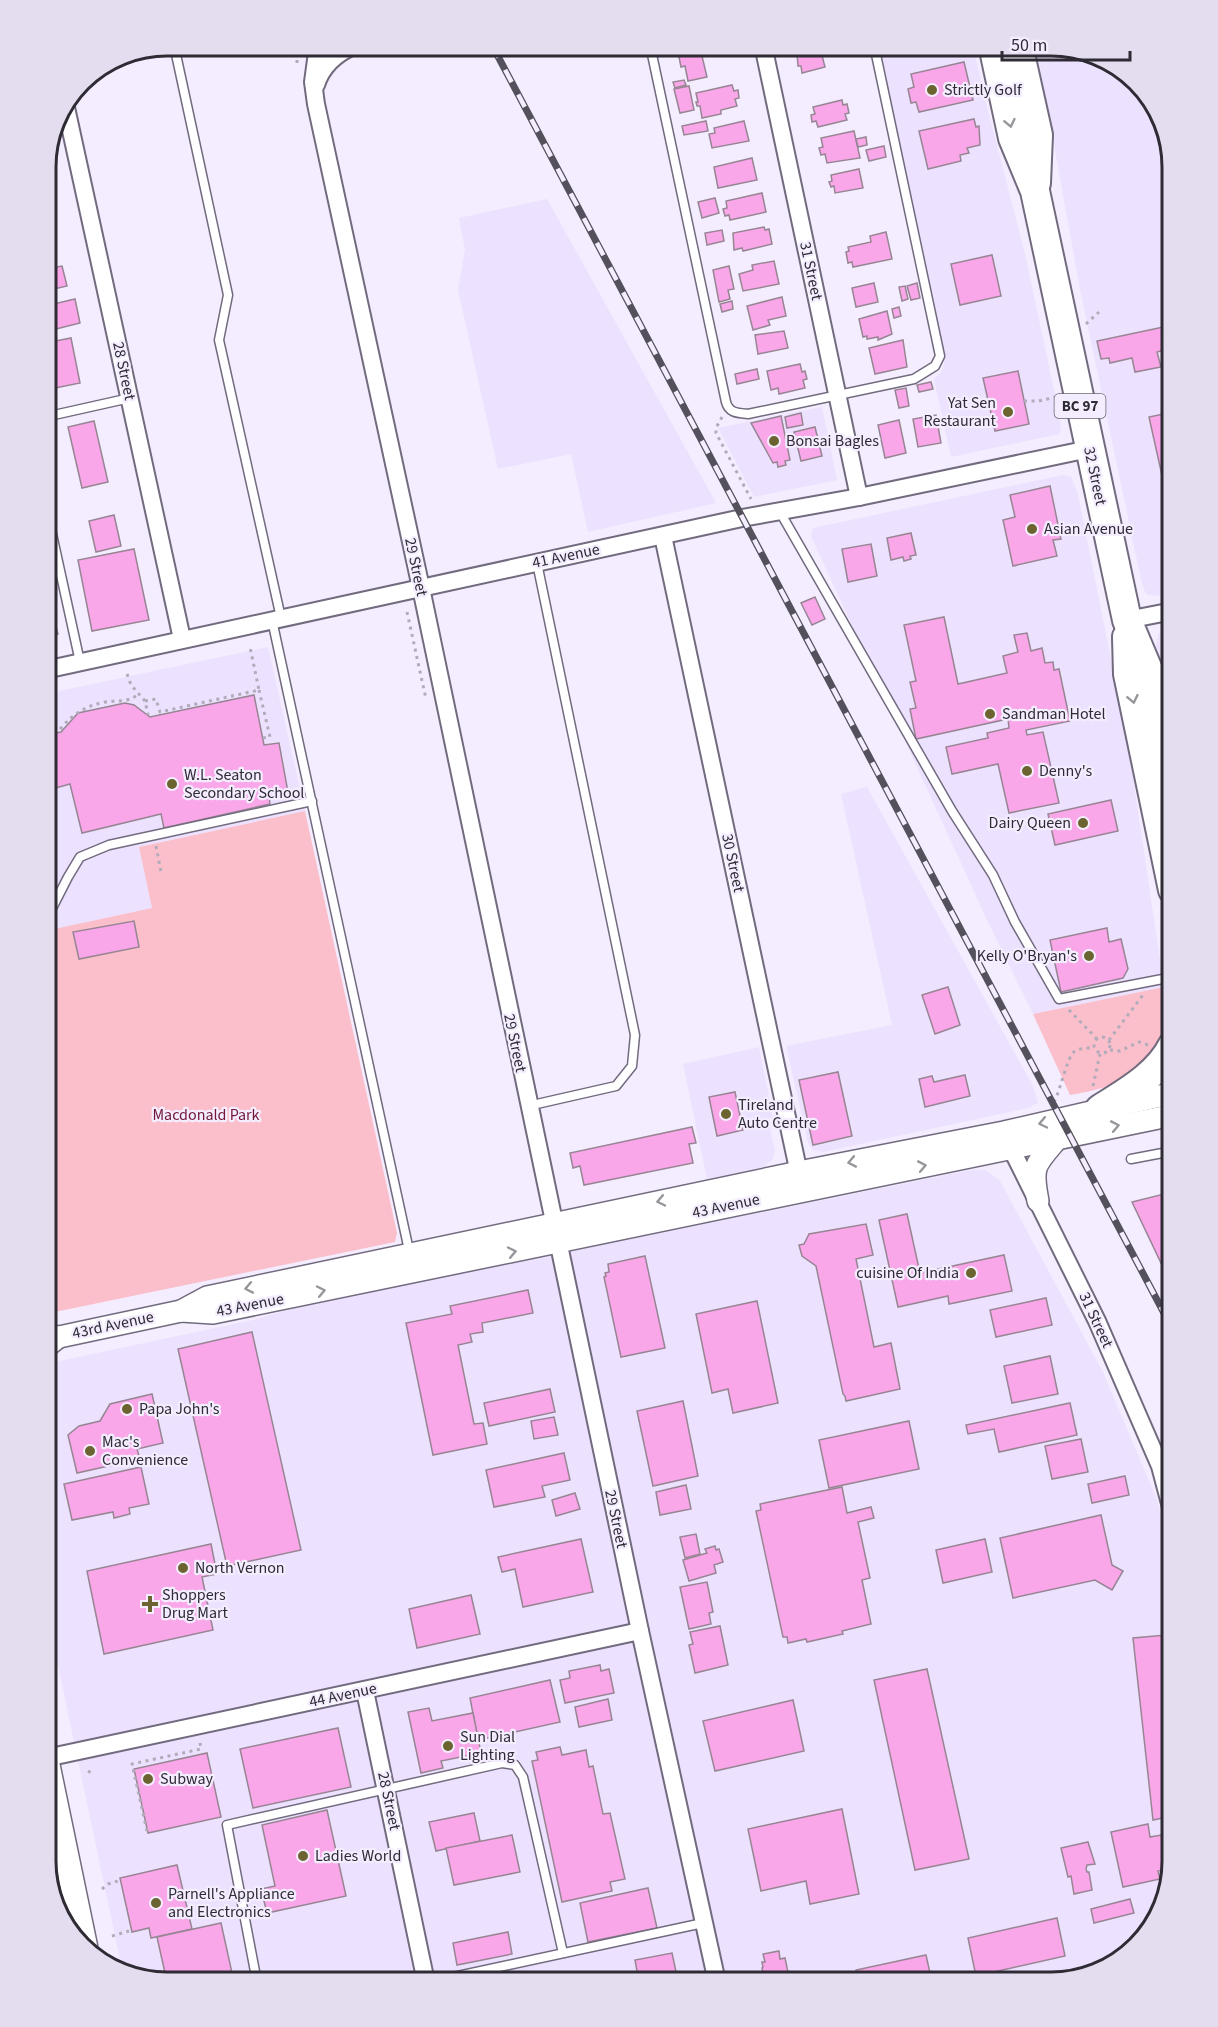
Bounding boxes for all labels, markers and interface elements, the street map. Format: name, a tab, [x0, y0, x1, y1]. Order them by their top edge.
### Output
scale bar	[1002, 24, 1130, 62]
text: 50 m	[1011, 33, 1047, 58]
place label: Strictly Golf	[944, 79, 1023, 101]
marker: Strictly Golf	[925, 83, 939, 97]
one-way arrow	[1002, 118, 1015, 128]
street label: 31 Street	[794, 240, 828, 303]
street label: 28 Street	[107, 340, 141, 403]
place label: Yat Sen Restaurant	[924, 392, 997, 432]
road number: BC 97	[1054, 394, 1106, 418]
marker: Yat Sen Restaurant	[1001, 405, 1015, 419]
place label: Bonsai Bagles	[786, 430, 879, 452]
marker: Bonsai Bagles	[767, 434, 781, 448]
street label: 32 Street	[1078, 445, 1112, 508]
place label: Asian Avenue	[1044, 518, 1133, 540]
marker: Asian Avenue	[1025, 522, 1039, 536]
street label: 29 Street	[399, 536, 433, 599]
street label: 41 Avenue	[530, 538, 602, 574]
one-way arrow	[1126, 694, 1139, 704]
place label: Sandman Hotel	[1002, 703, 1106, 725]
marker: Sandman Hotel	[983, 707, 997, 721]
place label: Denny's	[1039, 760, 1092, 782]
place label: W.L. Seaton Secondary School	[184, 764, 304, 804]
marker: Denny's	[1020, 764, 1034, 778]
marker: W.L. Seaton Secondary School	[165, 777, 179, 791]
place label: Dairy Queen	[989, 812, 1071, 834]
marker: Dairy Queen	[1076, 816, 1090, 830]
street label: 30 Street	[716, 832, 750, 895]
place label: Kelly O'Bryan's	[977, 945, 1077, 967]
marker: Kelly O'Bryan's	[1082, 949, 1096, 963]
street label: 29 Street	[498, 1012, 532, 1075]
place label: Tireland Auto Centre	[738, 1094, 817, 1134]
park label: Macdonald Park	[152, 1104, 260, 1126]
marker: Tireland Auto Centre	[719, 1107, 733, 1121]
one-way arrow	[1038, 1116, 1048, 1129]
one-way arrow	[1110, 1120, 1120, 1133]
one-way arrow	[847, 1155, 857, 1168]
one-way arrow	[917, 1160, 927, 1173]
street label: 43 Avenue	[690, 1188, 762, 1224]
one-way arrow	[656, 1194, 666, 1207]
one-way arrow	[507, 1246, 517, 1259]
place label: cuisine Of India	[856, 1262, 959, 1284]
marker: cuisine Of India	[964, 1266, 978, 1280]
one-way arrow	[244, 1281, 254, 1294]
one-way arrow	[316, 1285, 326, 1298]
street label: 43 Avenue	[214, 1288, 286, 1322]
street label: 31 Street	[1074, 1289, 1119, 1352]
street label: 43rd Avenue	[70, 1306, 156, 1344]
place label: Papa John's	[139, 1398, 220, 1420]
marker: Papa John's	[120, 1402, 134, 1416]
place label: Mac's Convenience	[102, 1431, 188, 1471]
marker: Mac's Convenience	[83, 1444, 97, 1458]
street label: 29 Street	[599, 1488, 633, 1551]
place label: North Vernon	[195, 1557, 285, 1579]
marker: North Vernon	[176, 1561, 190, 1575]
place label: Shoppers Drug Mart	[162, 1584, 229, 1624]
marker: Shoppers Drug Mart	[143, 1597, 157, 1611]
street label: 44 Avenue	[307, 1677, 379, 1713]
place label: Sun Dial Lighting	[460, 1726, 515, 1766]
marker: Sun Dial Lighting	[441, 1739, 455, 1753]
place label: Subway	[160, 1768, 213, 1790]
street label: 28 Street	[372, 1770, 406, 1833]
marker: Subway	[141, 1772, 155, 1786]
place label: Ladies World	[315, 1845, 401, 1867]
marker: Ladies World	[296, 1849, 310, 1863]
place label: Parnell's Appliance and Electronics	[168, 1883, 295, 1923]
marker: Parnell's Appliance and Electronics	[149, 1896, 163, 1910]

